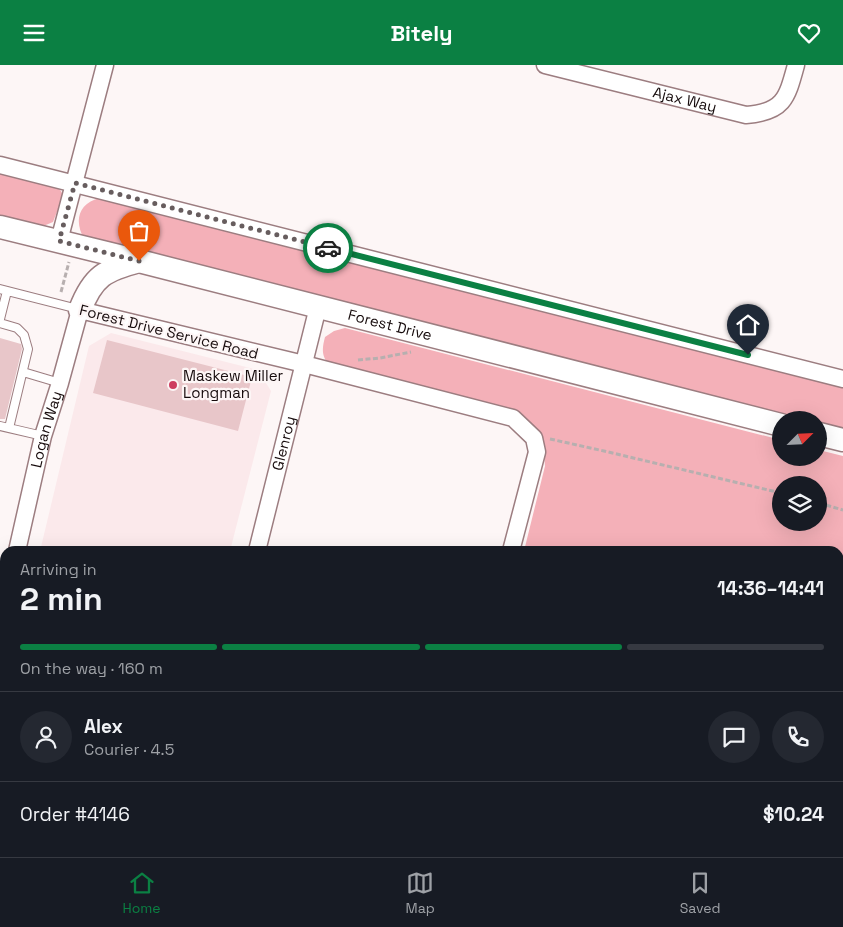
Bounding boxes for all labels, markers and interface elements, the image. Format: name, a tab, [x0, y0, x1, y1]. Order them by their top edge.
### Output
icon: menu	[20, 19, 48, 47]
text: Bitely	[390, 19, 453, 47]
icon: heart	[795, 19, 823, 47]
street label: Ajax Way	[651, 82, 719, 116]
pin	[118, 210, 160, 261]
icon: bag	[125, 217, 153, 245]
courier	[303, 223, 353, 273]
icon: car	[314, 234, 342, 262]
street label: Forest Drive Service Road	[78, 300, 261, 363]
pin	[727, 304, 769, 355]
street label: Forest Drive	[346, 305, 434, 344]
icon: home	[734, 311, 762, 339]
place label: Maskew Miller Longman	[183, 366, 284, 402]
marker: Maskew Miller Longman	[167, 379, 179, 391]
street label: Logan Way	[26, 388, 66, 470]
north arrow	[772, 411, 828, 466]
map controls	[772, 411, 827, 531]
street label: Glenroy	[267, 414, 299, 472]
button: layers	[772, 476, 827, 531]
text: Arriving in	[20, 559, 97, 580]
text: 14:36–14:41	[717, 576, 824, 601]
text: 2 min	[20, 579, 103, 619]
text: On the way · 160 m	[20, 658, 163, 679]
button: person	[20, 711, 72, 763]
button: chat	[708, 711, 760, 763]
button: phone	[772, 711, 824, 763]
text: Alex	[84, 714, 123, 739]
text: Courier · 4.5	[84, 739, 174, 760]
text: Order #4146	[20, 802, 130, 827]
text: $10.24	[763, 802, 824, 827]
tab: Home	[122, 869, 161, 917]
tab: Map	[406, 869, 435, 917]
tab: Saved	[680, 869, 721, 917]

